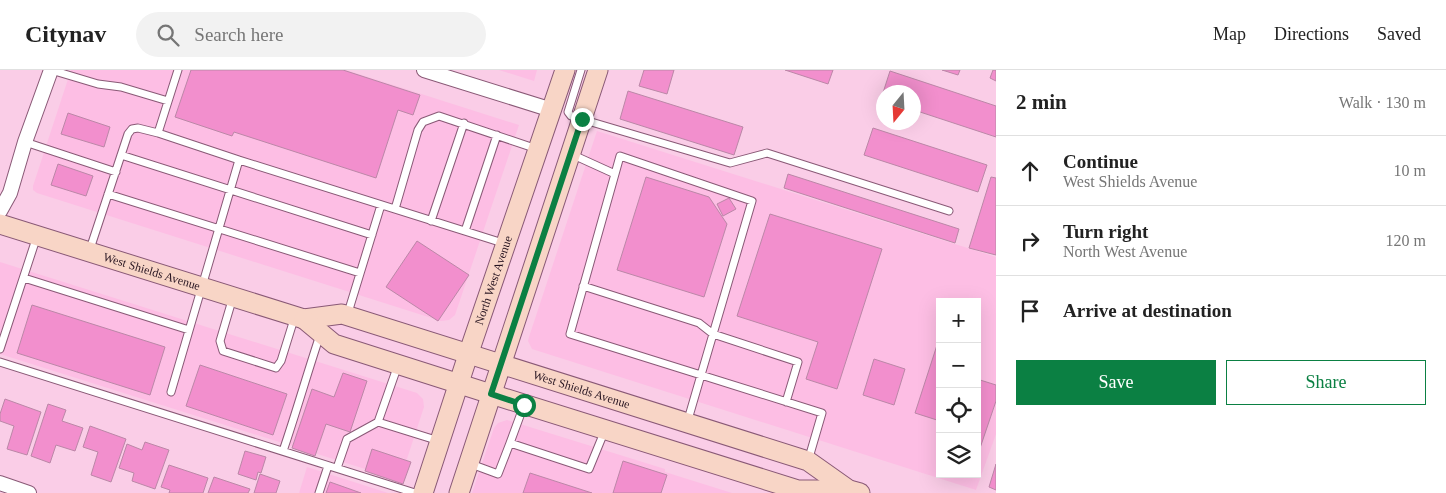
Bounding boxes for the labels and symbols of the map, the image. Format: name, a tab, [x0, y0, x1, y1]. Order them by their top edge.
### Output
north arrow	[876, 85, 921, 130]
route end	[571, 108, 594, 131]
street label: North West Avenue	[472, 234, 515, 327]
street label: West Shields Avenue	[102, 250, 202, 293]
street label: West Shields Avenue	[531, 368, 632, 411]
route start	[513, 394, 536, 417]

